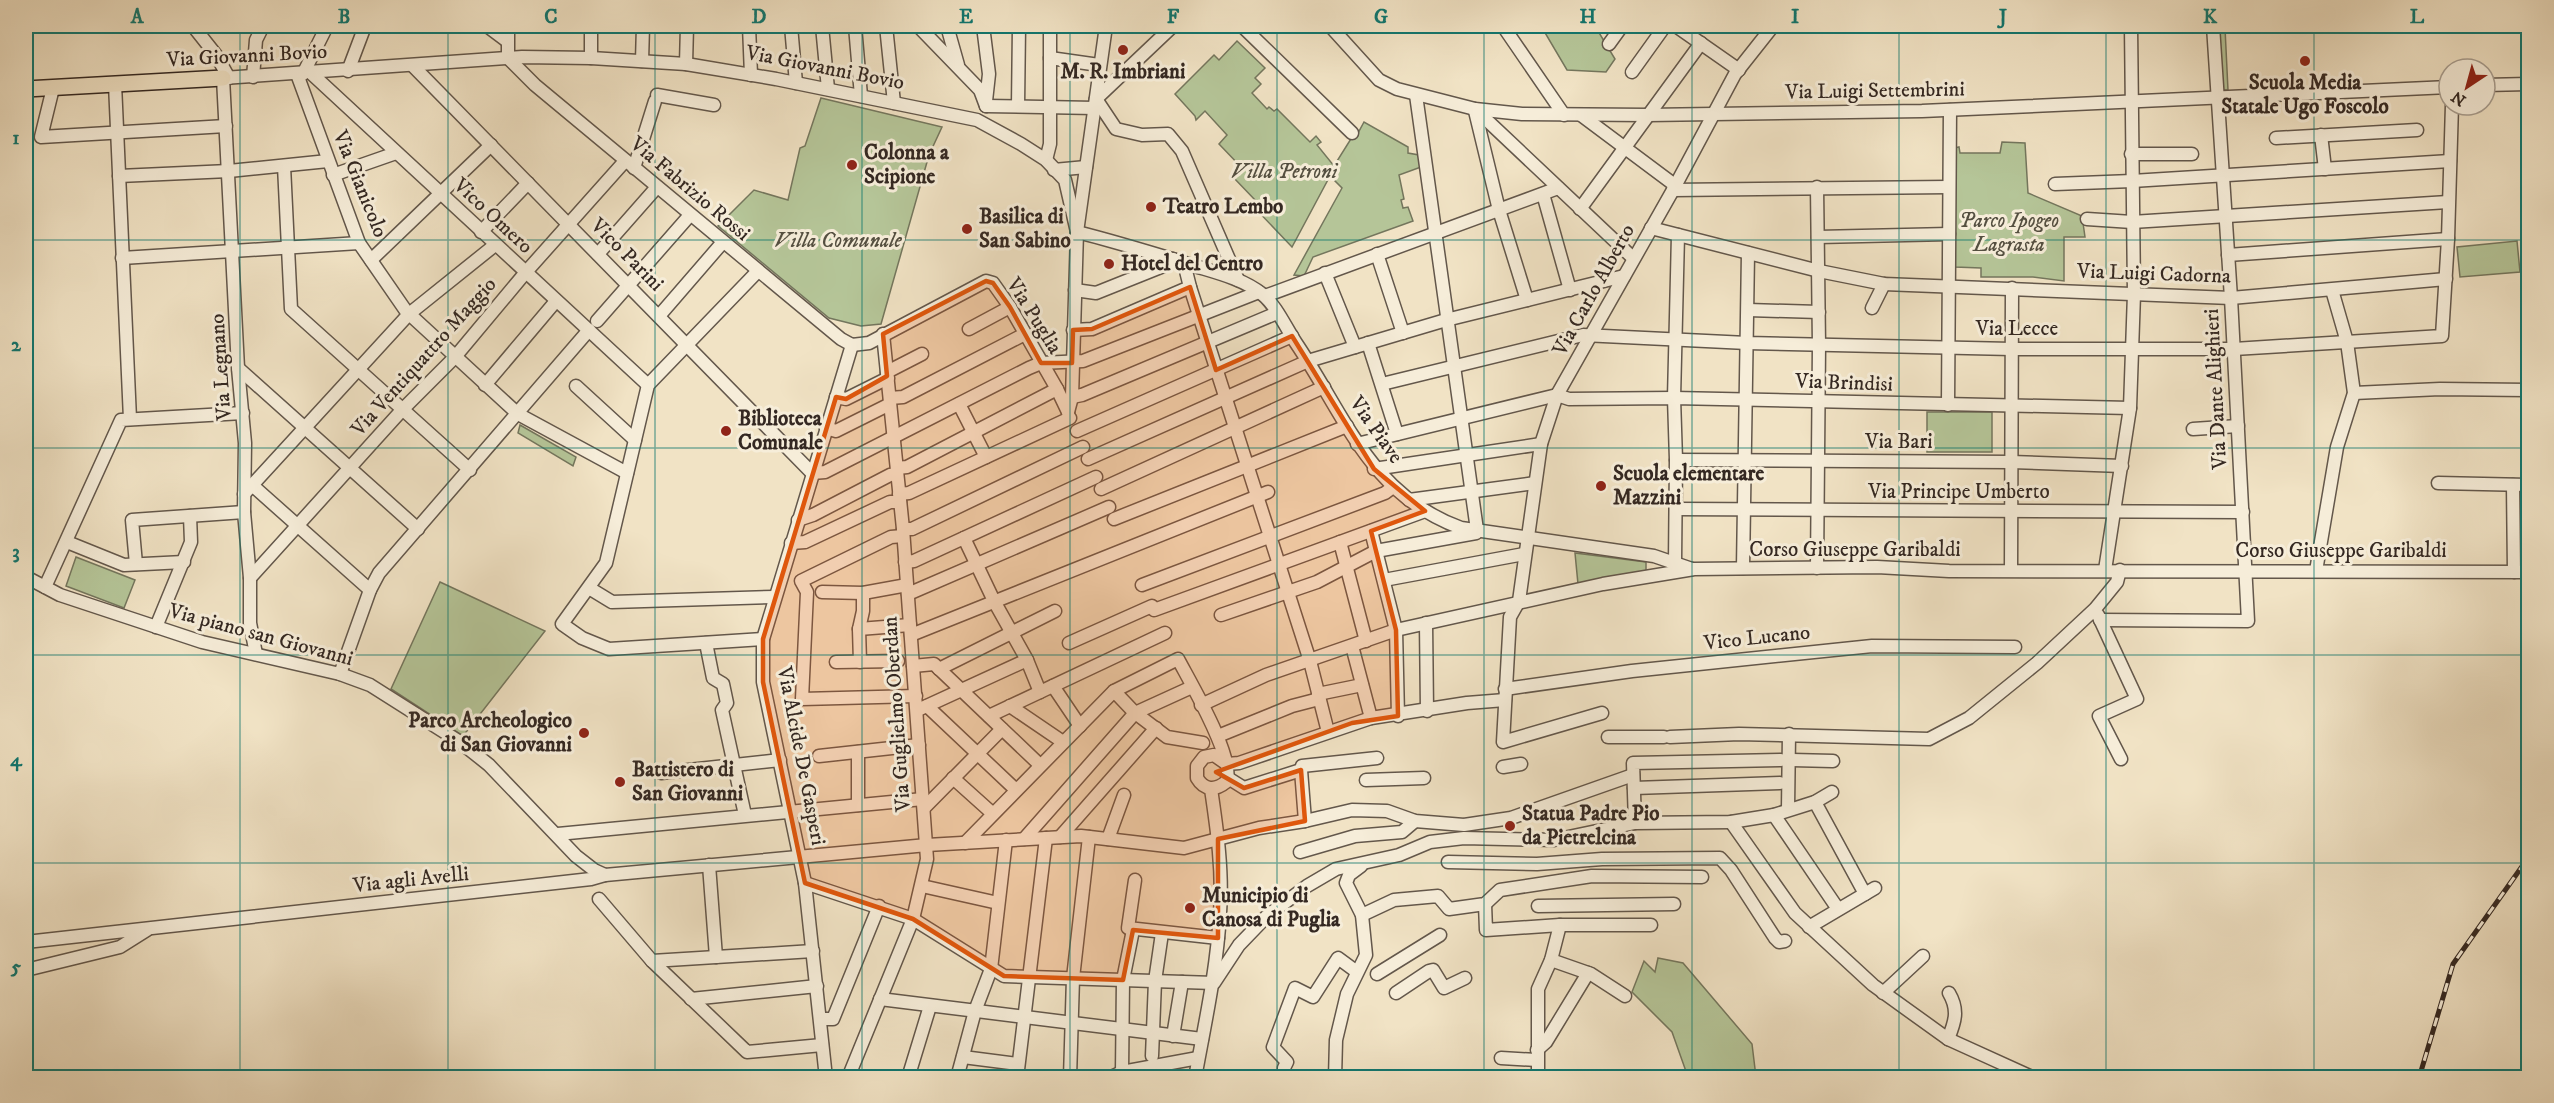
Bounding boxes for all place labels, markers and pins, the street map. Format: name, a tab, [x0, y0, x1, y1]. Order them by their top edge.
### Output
marker: M. R. Imbriani	[1116, 43, 1130, 57]
marker: Scuola Media Statale Ugo Foscolo	[2298, 54, 2312, 68]
place label: M. R. Imbriani	[1061, 59, 1186, 85]
place label: Scuola Media Statale Ugo Foscolo	[2221, 70, 2389, 120]
place label: Colonna a Scipione	[864, 140, 950, 190]
marker: Colonna a Scipione	[845, 158, 859, 172]
place label: Teatro Lembo	[1162, 194, 1283, 220]
marker: Teatro Lembo	[1144, 200, 1158, 214]
place label: Basilica di San Sabino	[979, 204, 1071, 254]
marker: Basilica di San Sabino	[960, 222, 974, 236]
place label: Hotel del Centro	[1121, 251, 1263, 277]
marker: Hotel del Centro	[1102, 257, 1116, 271]
place label: Biblioteca Comunale	[738, 406, 823, 456]
marker: Biblioteca Comunale	[719, 424, 733, 438]
place label: Scuola elementare Mazzini	[1613, 461, 1764, 511]
marker: Scuola elementare Mazzini	[1594, 479, 1608, 493]
place label: Parco Archeologico di San Giovanni	[408, 708, 573, 758]
marker: Parco Archeologico di San Giovanni	[577, 726, 591, 740]
place label: Battistero di San Giovanni	[632, 757, 744, 807]
marker: Battistero di San Giovanni	[613, 775, 627, 789]
place label: Statua Padre Pio da Pietrelcina	[1522, 801, 1659, 851]
marker: Statua Padre Pio da Pietrelcina	[1503, 819, 1517, 833]
place label: Municipio di Canosa di Puglia	[1202, 883, 1341, 933]
marker: Municipio di Canosa di Puglia	[1183, 901, 1197, 915]

